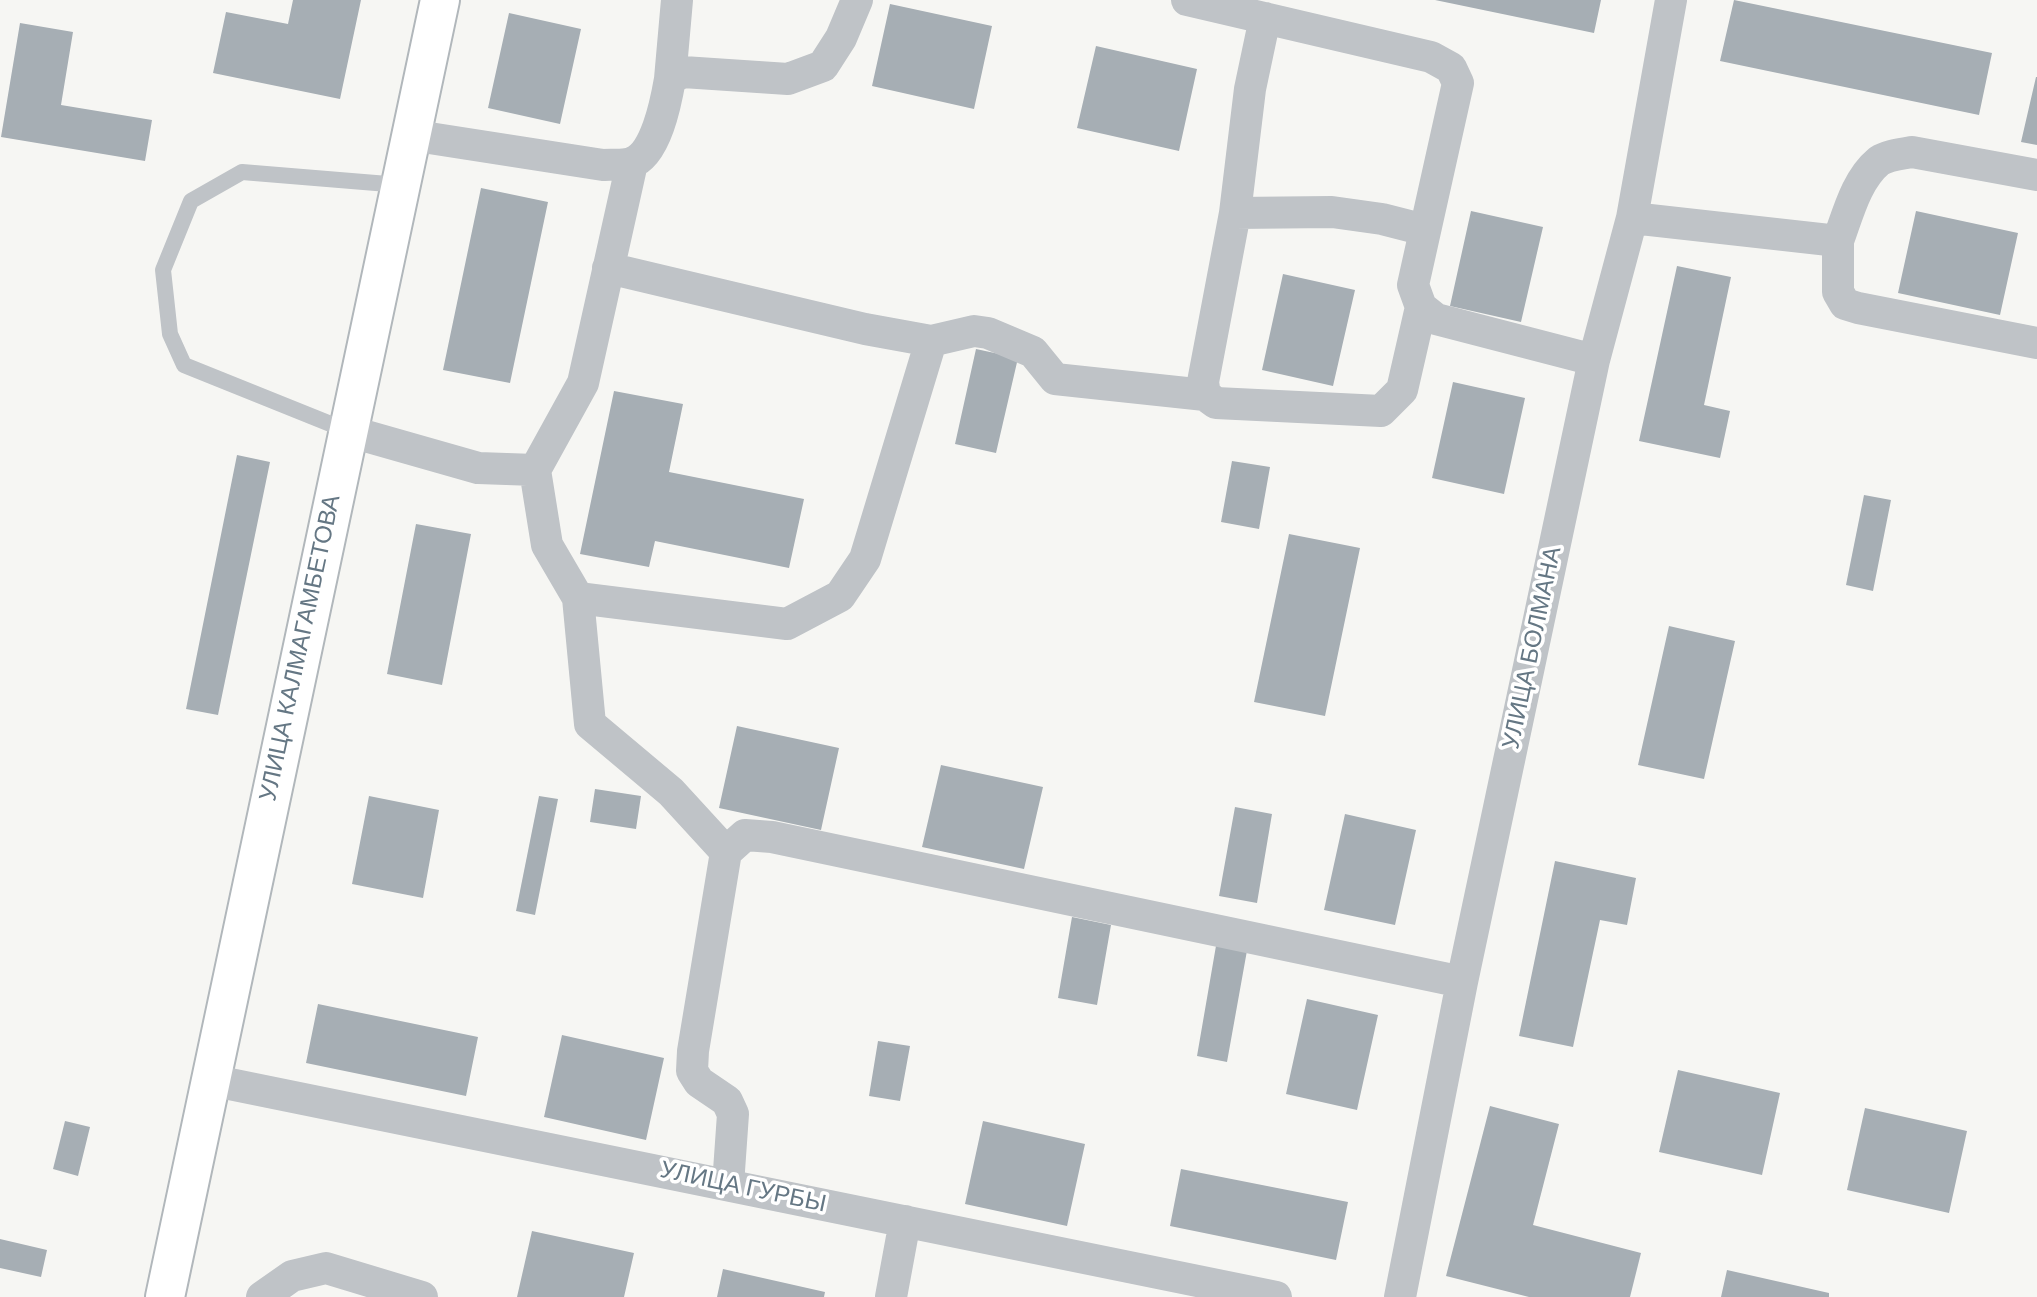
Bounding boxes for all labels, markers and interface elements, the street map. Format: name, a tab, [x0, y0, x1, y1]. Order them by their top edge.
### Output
street label: УЛИЦА КАЛМАГАМБЕТОВА	[254, 492, 348, 804]
street label: УЛИЦА БОЛМАНА	[1497, 544, 1569, 752]
street label: УЛИЦА ГУРБЫ	[657, 1156, 829, 1220]

